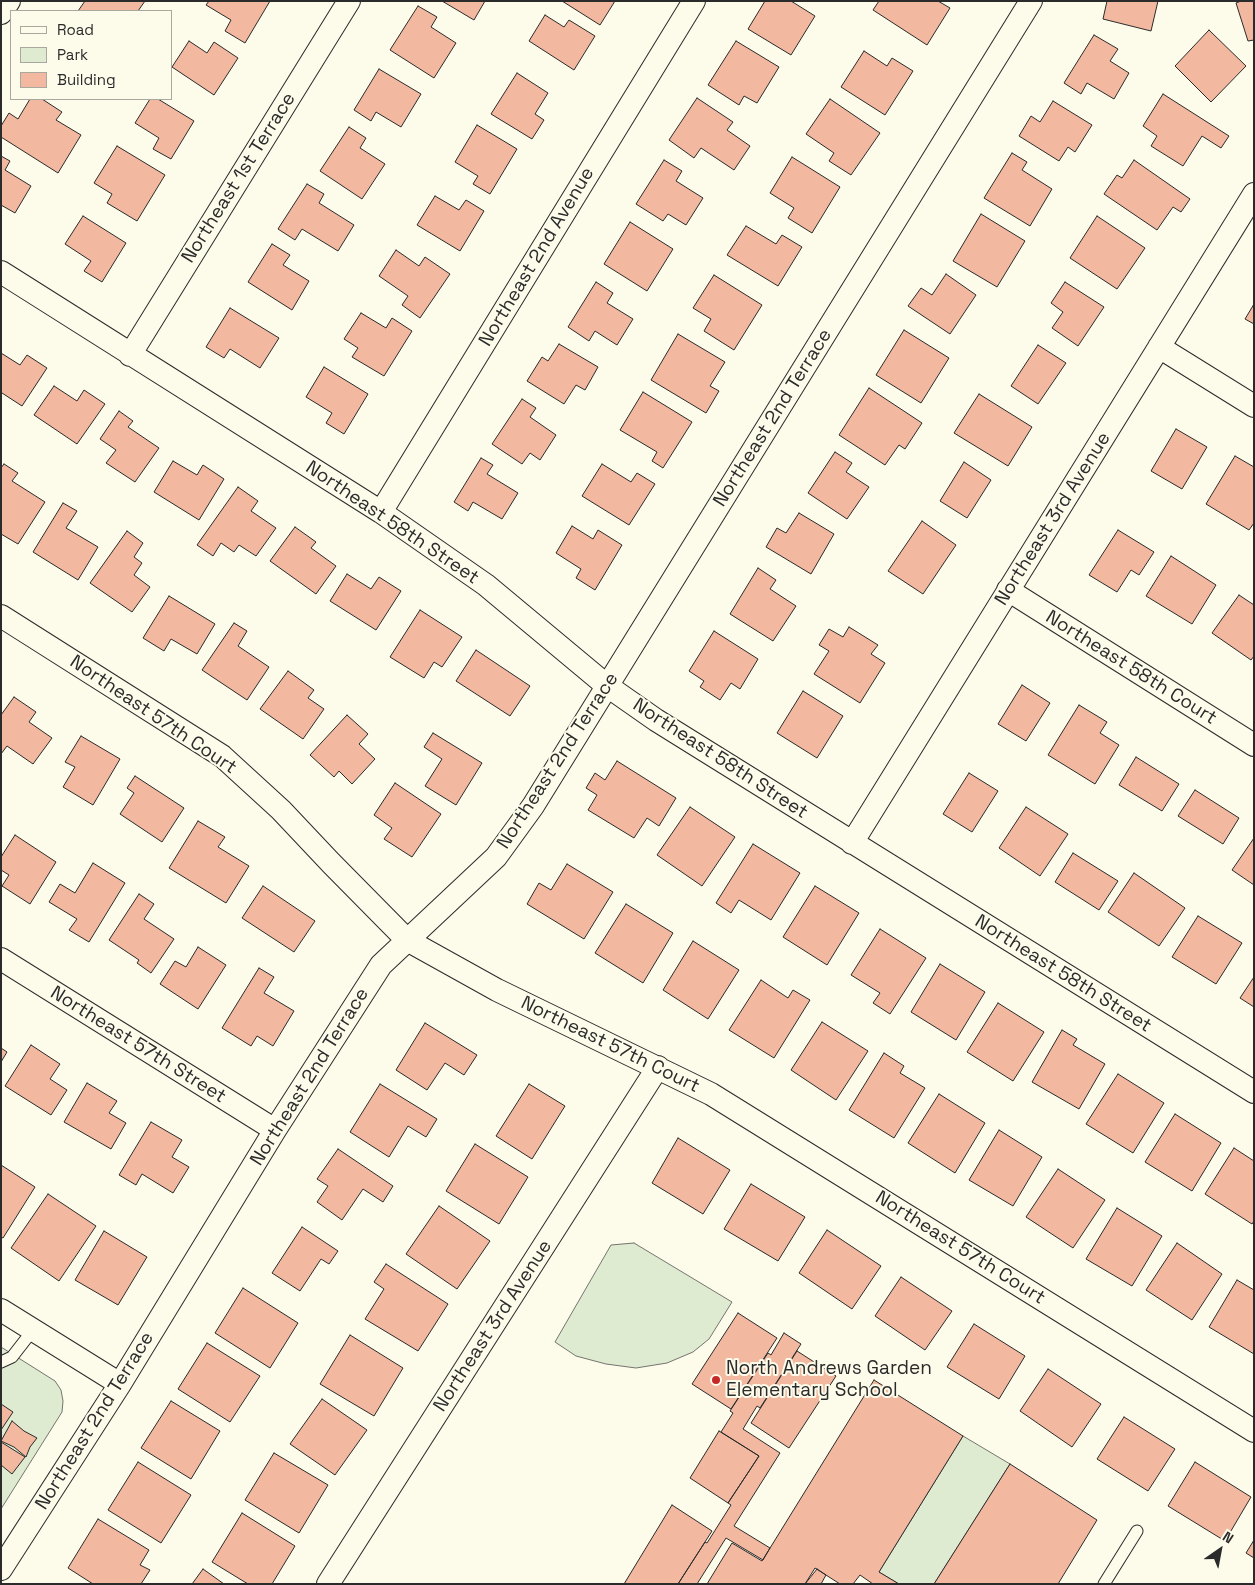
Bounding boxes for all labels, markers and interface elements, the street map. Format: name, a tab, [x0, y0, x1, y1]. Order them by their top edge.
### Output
legend	[10, 10, 172, 100]
text: Road	[57, 20, 94, 39]
text: Park	[57, 45, 88, 64]
text: Building	[57, 70, 116, 89]
street label: Northeast 1st Terrace	[177, 89, 301, 267]
street label: Northeast 2nd Avenue	[475, 163, 599, 351]
street label: Northeast 2nd Terrace	[709, 325, 837, 511]
street label: Northeast 3rd Avenue	[990, 428, 1116, 610]
street label: Northeast 58th Street	[301, 457, 483, 589]
street label: Northeast 58th Court	[1041, 606, 1221, 730]
street label: Northeast 57th Court	[65, 651, 241, 779]
street label: Northeast 2nd Terrace	[492, 669, 624, 853]
street label: Northeast 58th Street	[628, 694, 812, 824]
street label: Northeast 58th Street	[970, 910, 1156, 1038]
street label: Northeast 57th Street	[46, 982, 230, 1108]
street label: Northeast 2nd Terrace	[246, 984, 374, 1170]
street label: Northeast 57th Court	[517, 992, 703, 1098]
street label: Northeast 57th Court	[871, 1186, 1049, 1310]
street label: Northeast 3rd Avenue	[429, 1236, 557, 1416]
street label: Northeast 2nd Terrace	[31, 1328, 159, 1514]
place label: North Andrews Garden Elementary School	[726, 1358, 932, 1402]
marker: North Andrews Garden Elementary School	[710, 1374, 722, 1386]
north arrow	[1195, 1525, 1245, 1575]
text: N	[1219, 1527, 1237, 1548]

